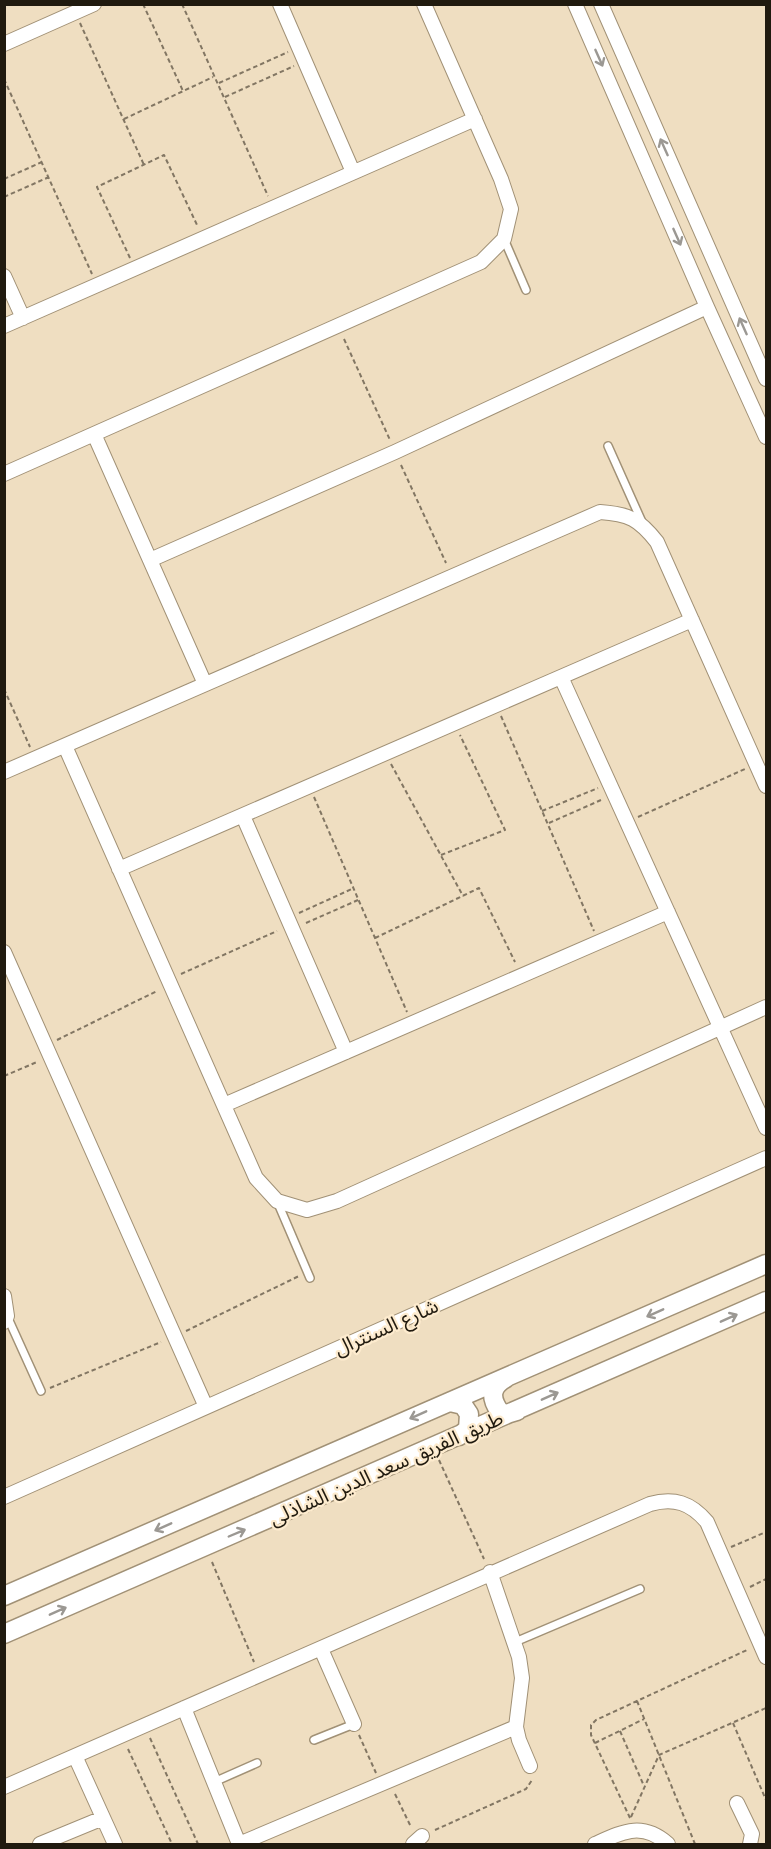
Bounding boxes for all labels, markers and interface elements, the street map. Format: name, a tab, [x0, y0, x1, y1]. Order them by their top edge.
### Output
one-way arrow	[593, 49, 605, 67]
one-way arrow	[658, 139, 670, 157]
one-way arrow	[672, 228, 683, 246]
one-way arrow	[737, 317, 748, 336]
street label: شارع السنترال	[331, 1294, 443, 1363]
one-way arrow	[646, 1308, 664, 1319]
one-way arrow	[719, 1311, 737, 1323]
one-way arrow	[541, 1390, 559, 1401]
street label: طريق الفريق سعد الدين الشاذلى	[266, 1406, 507, 1531]
one-way arrow	[410, 1410, 428, 1422]
one-way arrow	[154, 1522, 172, 1533]
one-way arrow	[227, 1527, 246, 1538]
one-way arrow	[48, 1605, 67, 1616]

